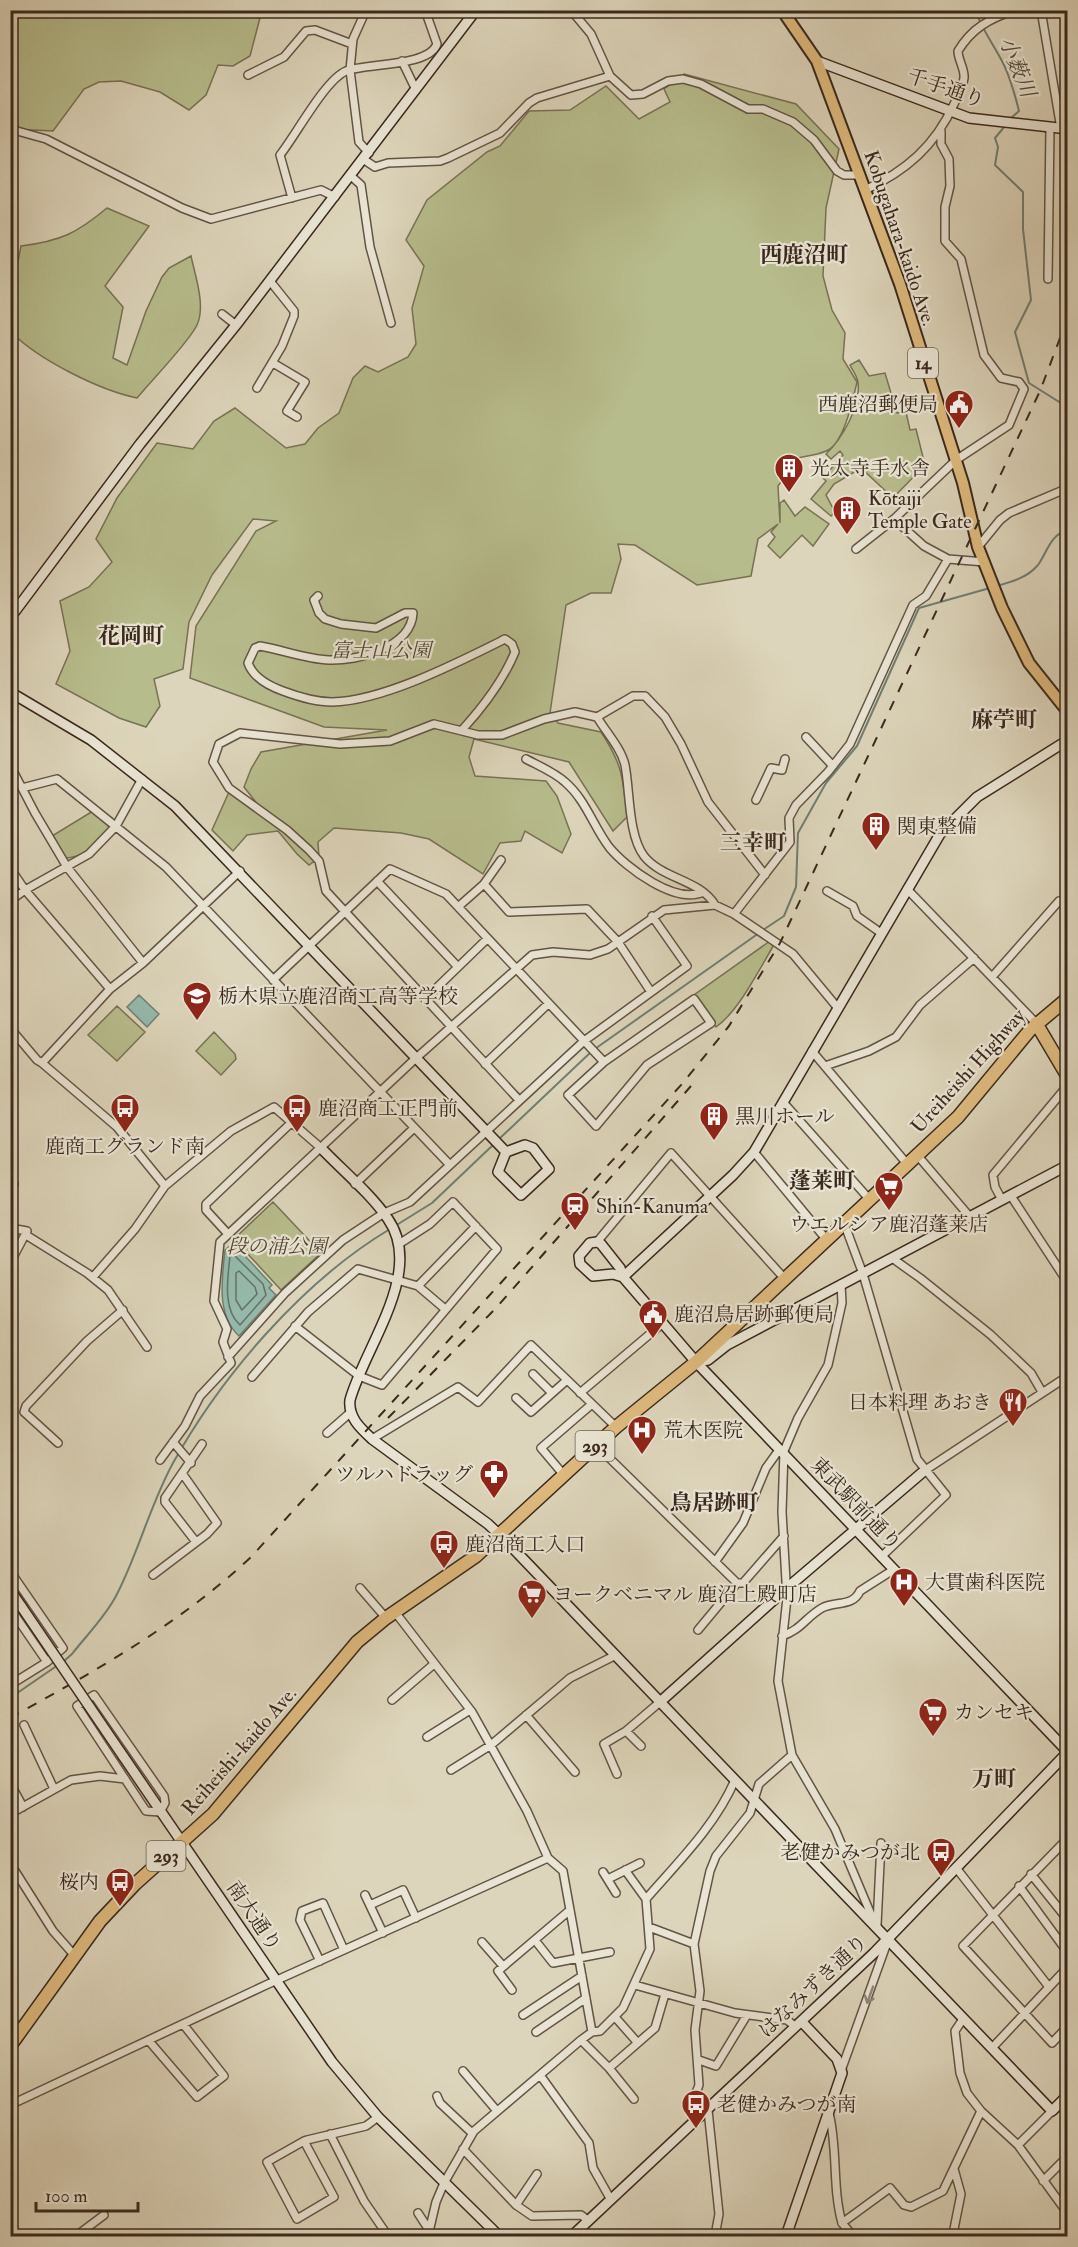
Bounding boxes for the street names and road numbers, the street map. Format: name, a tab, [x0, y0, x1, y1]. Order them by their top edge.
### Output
street label: 千手通り	[904, 63, 988, 113]
street label: Kobugahara-kaido Ave.	[858, 147, 942, 329]
road number: 14	[908, 348, 938, 378]
street label: Ureiheishi Highway	[905, 1003, 1031, 1139]
road number: 293	[576, 1431, 614, 1461]
street label: 東武駅前通り	[805, 1452, 907, 1556]
street label: Reiheishi-kaido Ave.	[176, 1681, 302, 1821]
road number: 293	[146, 1841, 186, 1871]
street label: 南大通り	[221, 1876, 287, 1956]
street label: はなみずき通り	[753, 1929, 873, 2043]

